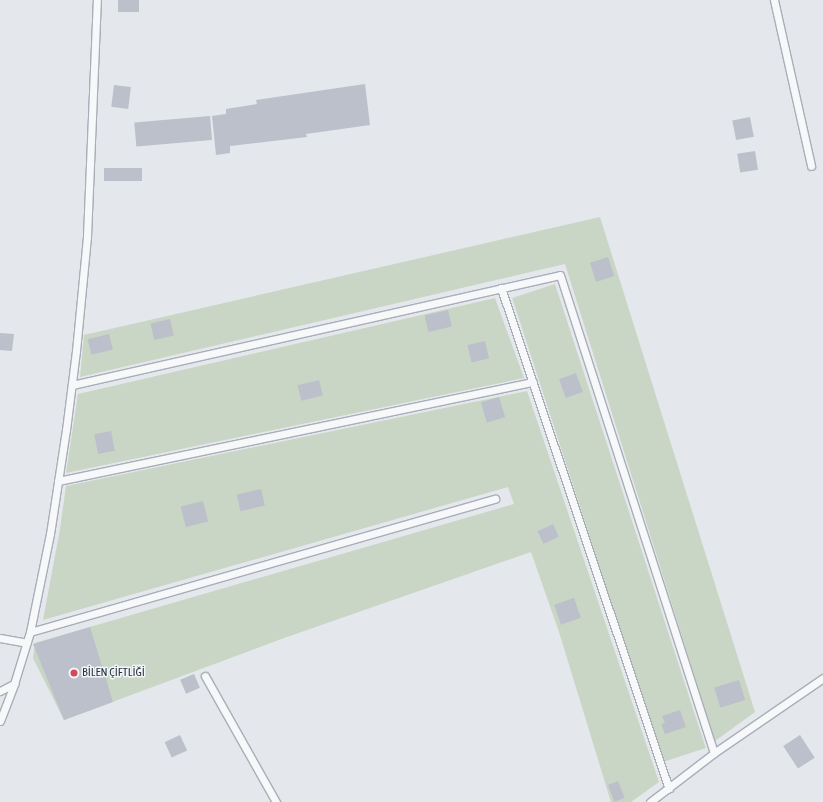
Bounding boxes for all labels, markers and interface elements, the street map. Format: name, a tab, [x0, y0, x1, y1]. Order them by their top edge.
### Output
place label: BİLEN ÇİFTLİĞİ	[82, 666, 145, 680]
marker: BİLEN ÇİFTLİĞİ	[69, 668, 79, 678]

